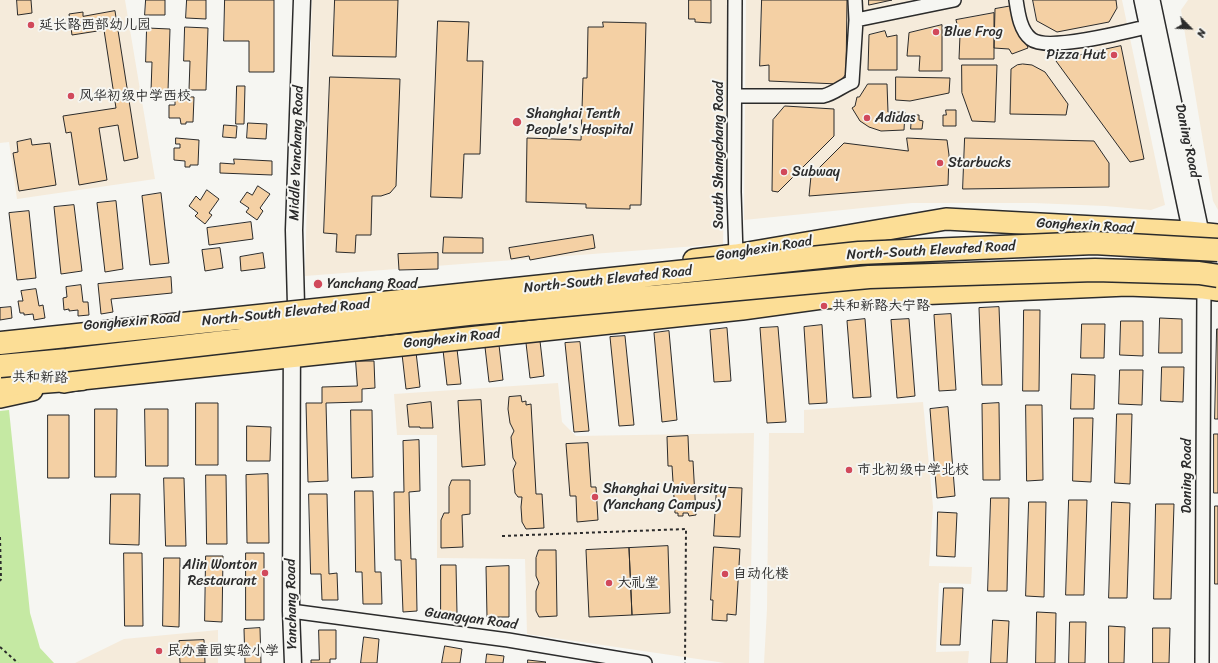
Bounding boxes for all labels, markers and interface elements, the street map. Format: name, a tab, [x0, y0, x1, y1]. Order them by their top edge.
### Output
north arrow	[1170, 8, 1210, 48]
place label: 延长路西部幼儿园	[39, 17, 151, 33]
marker: 延长路西部幼儿园	[26, 20, 36, 30]
place label: Blue Frog	[944, 24, 1003, 40]
text: N	[1191, 26, 1212, 40]
marker: Blue Frog	[931, 27, 941, 37]
place label: Pizza Hut	[1046, 47, 1106, 63]
marker: Pizza Hut	[1109, 50, 1119, 60]
street label: South Shangchang Road	[711, 81, 727, 229]
street label: Middle Yanchang Road	[286, 85, 308, 221]
place label: 风华初级中学西校	[79, 88, 191, 104]
marker: 风华初级中学西校	[66, 91, 76, 101]
street label: Daning Road	[1171, 103, 1203, 179]
place label: Shanghai Tenth People's Hospital	[526, 106, 633, 138]
place label: Adidas	[875, 110, 916, 126]
marker: Adidas	[862, 113, 872, 123]
marker: Shanghai Tenth People's Hospital	[511, 116, 523, 128]
place label: Starbucks	[948, 155, 1011, 171]
marker: Starbucks	[935, 158, 945, 168]
place label: Subway	[792, 164, 840, 180]
marker: Subway	[779, 167, 789, 177]
street label: Gonghexin Road	[1036, 215, 1134, 237]
street label: Gonghexin Road	[715, 233, 813, 265]
street label: North-South Elevated Road	[846, 238, 1016, 264]
street label: North-South Elevated Road	[523, 263, 693, 297]
place label: Yanchang Road	[327, 276, 417, 292]
marker: Yanchang Road	[312, 278, 324, 290]
street label: North-South Elevated Road	[201, 296, 371, 330]
place label: 共和新路大宁路	[832, 298, 930, 314]
marker: 共和新路大宁路	[819, 301, 829, 311]
street label: Gonghexin Road	[83, 309, 181, 335]
street label: Gonghexin Road	[403, 326, 501, 352]
street label: 共和新路	[12, 369, 68, 387]
street label: Daning Road	[1179, 438, 1195, 514]
place label: 市北初级中学北校	[857, 462, 969, 478]
marker: 市北初级中学北校	[844, 465, 854, 475]
place label: Shanghai University (Yanchang Campus)	[603, 481, 726, 514]
marker: Shanghai University (Yanchang Campus)	[590, 492, 600, 502]
place label: Alin Wonton Restaurant	[182, 557, 257, 590]
street label: Yanchang Road	[283, 559, 301, 649]
place label: 自动化楼	[733, 566, 789, 582]
marker: Alin Wonton Restaurant	[260, 568, 270, 578]
marker: 自动化楼	[720, 569, 730, 579]
place label: 大礼堂	[617, 575, 659, 591]
marker: 大礼堂	[604, 578, 614, 588]
street label: Guangyan Road	[424, 604, 518, 634]
place label: 民办童园实验小学	[167, 643, 279, 659]
marker: 民办童园实验小学	[154, 646, 164, 656]

